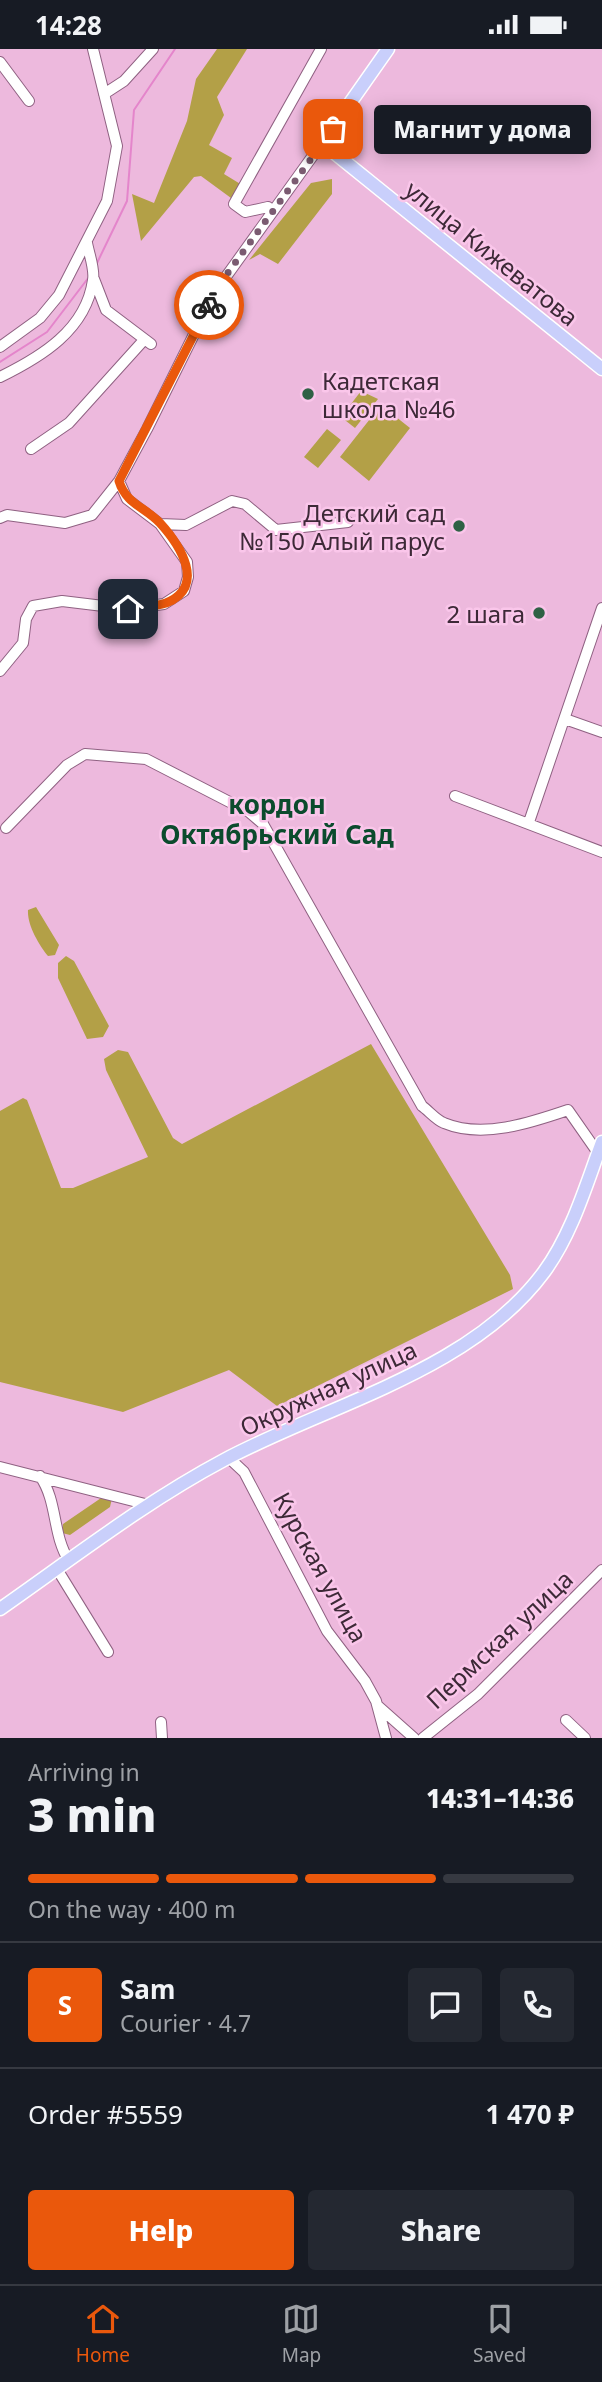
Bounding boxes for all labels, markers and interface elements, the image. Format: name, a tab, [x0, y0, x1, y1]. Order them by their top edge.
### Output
text: 14:28	[35, 7, 102, 43]
pin	[303, 99, 363, 159]
callout: Магнит у дома	[375, 105, 592, 153]
icon: bag	[314, 110, 352, 148]
text: Магнит у дома	[394, 113, 571, 145]
street label: улица Кижеватова	[399, 173, 585, 333]
courier	[174, 270, 244, 340]
icon: bike	[190, 286, 228, 324]
place label: Кадетская школа №46	[322, 364, 456, 425]
marker: Кадетская школа №46	[300, 386, 316, 402]
place label: Детский сад №150 Алый парус	[239, 496, 445, 557]
marker: Детский сад №150 Алый парус	[451, 518, 467, 534]
pin	[98, 579, 158, 639]
icon: home	[109, 590, 147, 628]
place label: 2 шага	[446, 597, 525, 630]
marker: 2 шага	[531, 605, 547, 621]
district label: кордон Октябрьский Сад	[160, 786, 394, 852]
street label: Окружная улица	[234, 1333, 422, 1443]
street label: Курская улица	[266, 1486, 376, 1648]
street label: Пермская улица	[418, 1562, 580, 1716]
text: Arriving in	[28, 1756, 140, 1788]
text: 14:31–14:36	[426, 1780, 574, 1816]
text: 3 min	[28, 1783, 157, 1845]
text: On the way · 400 m	[28, 1893, 235, 1925]
button: chat	[408, 1968, 482, 2042]
button: phone	[500, 1968, 574, 2042]
text: Sam	[120, 1971, 175, 2007]
text: S	[58, 1987, 72, 2023]
text: Courier · 4.7	[120, 2007, 251, 2039]
text: Order #5559	[28, 2096, 183, 2132]
text: 1 470 ₽	[485, 2096, 574, 2132]
button: Help	[28, 2190, 294, 2270]
button: Share	[308, 2190, 574, 2270]
tab: Home	[76, 2300, 130, 2368]
tab: Map	[282, 2300, 321, 2368]
tab: Saved	[473, 2300, 526, 2368]

